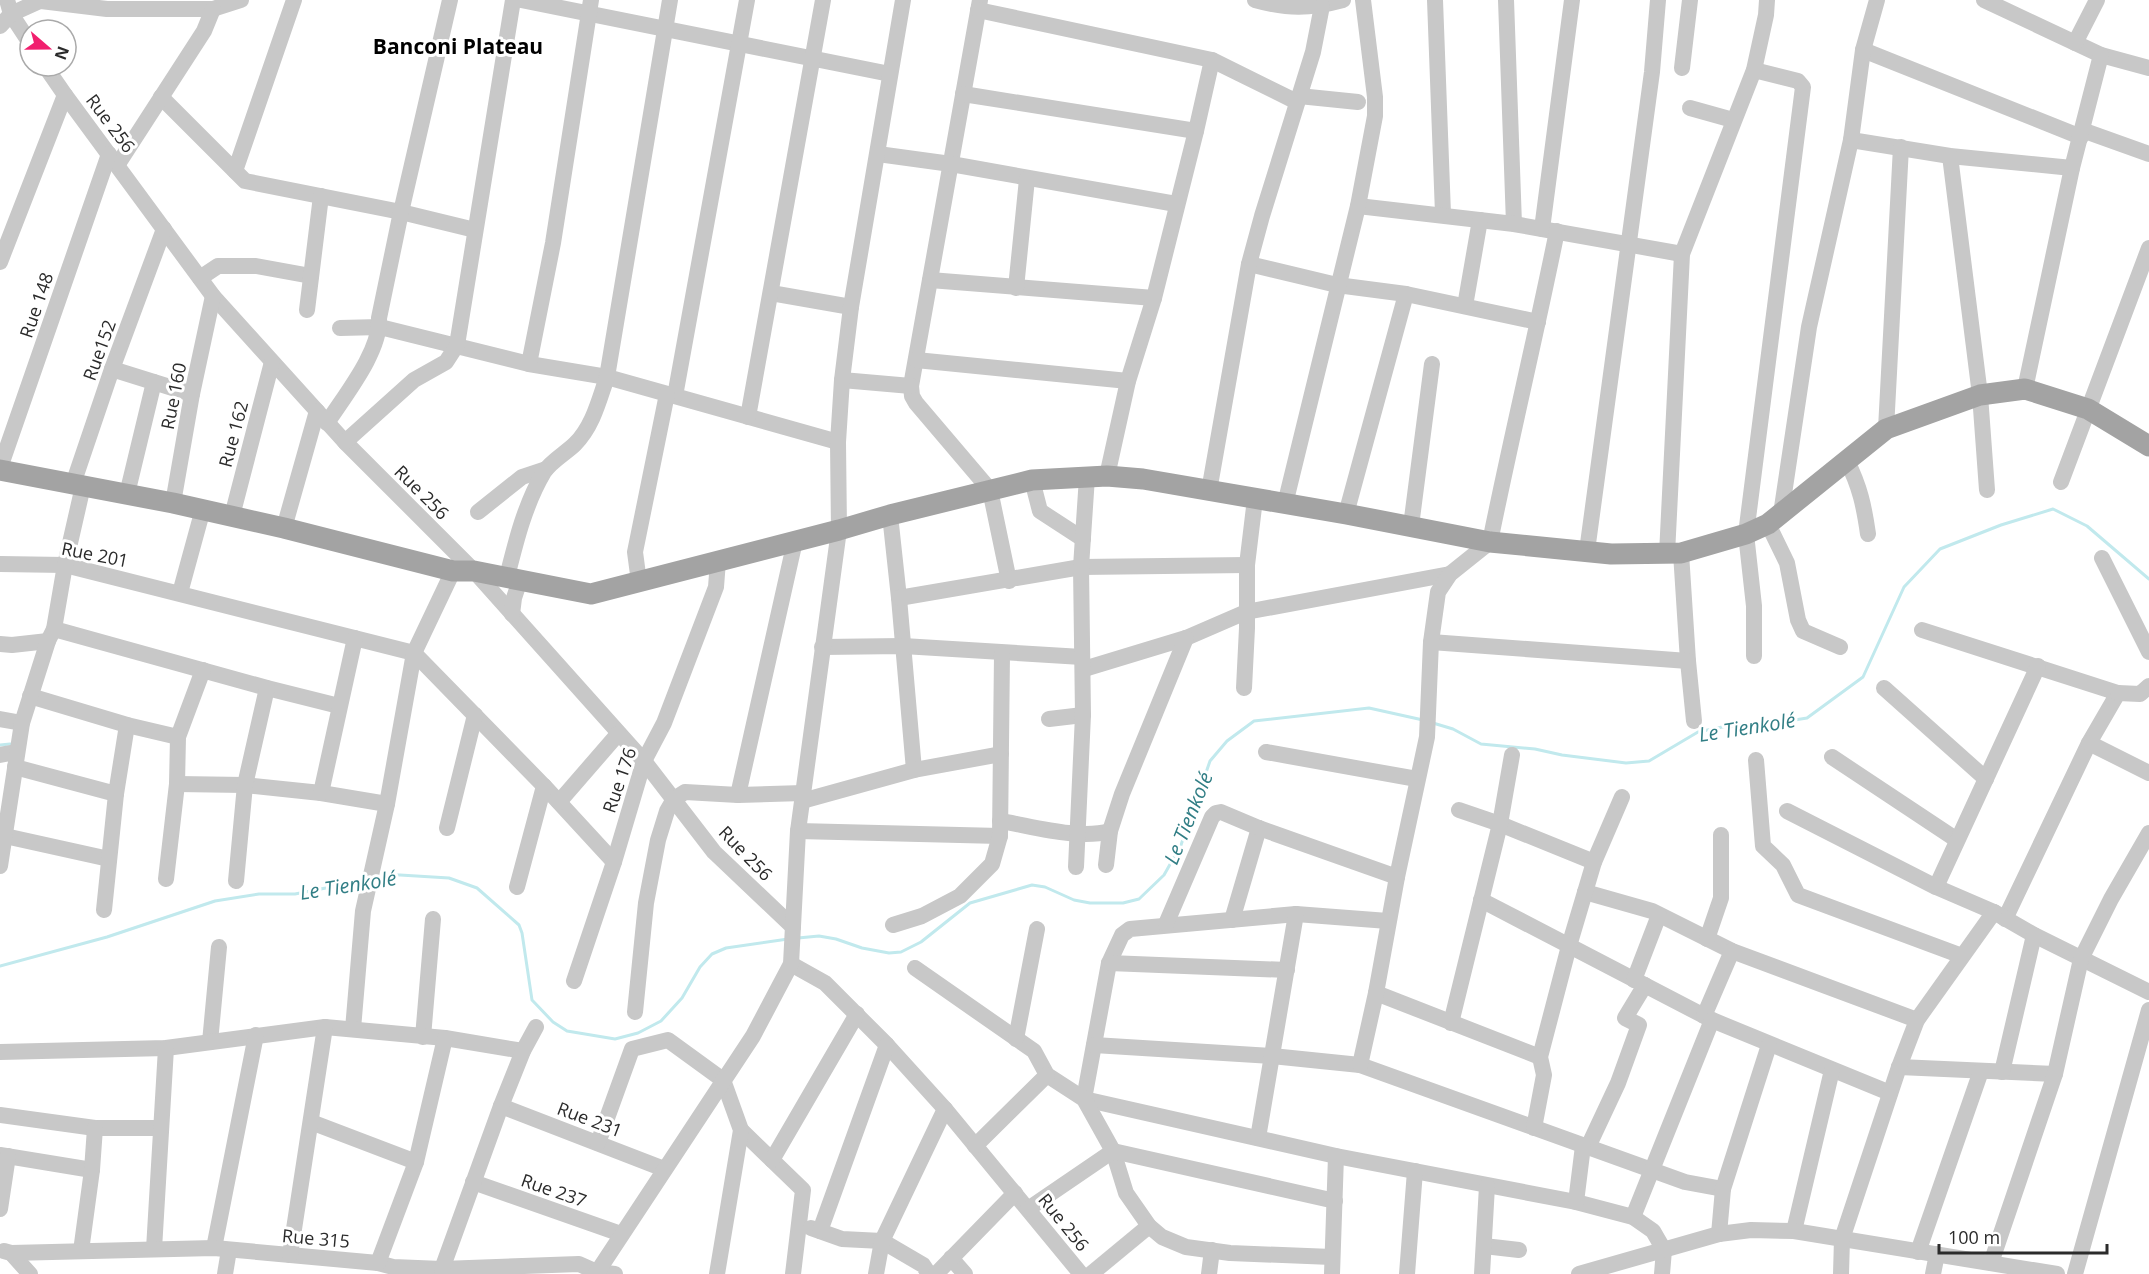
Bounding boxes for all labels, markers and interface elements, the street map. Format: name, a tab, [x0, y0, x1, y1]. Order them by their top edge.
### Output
north arrow	[18, 18, 78, 78]
district label: Banconi Plateau	[373, 32, 543, 60]
text: N	[50, 43, 75, 63]
street label: Rue 256	[81, 89, 141, 157]
street label: Rue 148	[14, 269, 58, 341]
street label: Rue152	[77, 316, 121, 384]
street label: Rue 160	[155, 360, 191, 432]
street label: Rue 162	[213, 398, 253, 470]
street label: Rue 256	[390, 460, 454, 524]
street label: Rue 201	[59, 536, 131, 572]
water label: Le Tienkolé	[1697, 706, 1797, 748]
street label: Rue 176	[597, 744, 641, 816]
water label: Le Tienkolé	[1157, 768, 1219, 868]
street label: Rue 256	[714, 820, 778, 886]
water label: Le Tienkolé	[298, 864, 398, 906]
street label: Rue 231	[554, 1096, 626, 1142]
street label: Rue 237	[518, 1168, 590, 1212]
street label: Rue 256	[1033, 1188, 1095, 1256]
scale bar	[1939, 1217, 2107, 1255]
street label: Rue 315	[281, 1223, 351, 1253]
text: 100 m	[1948, 1225, 2000, 1249]

